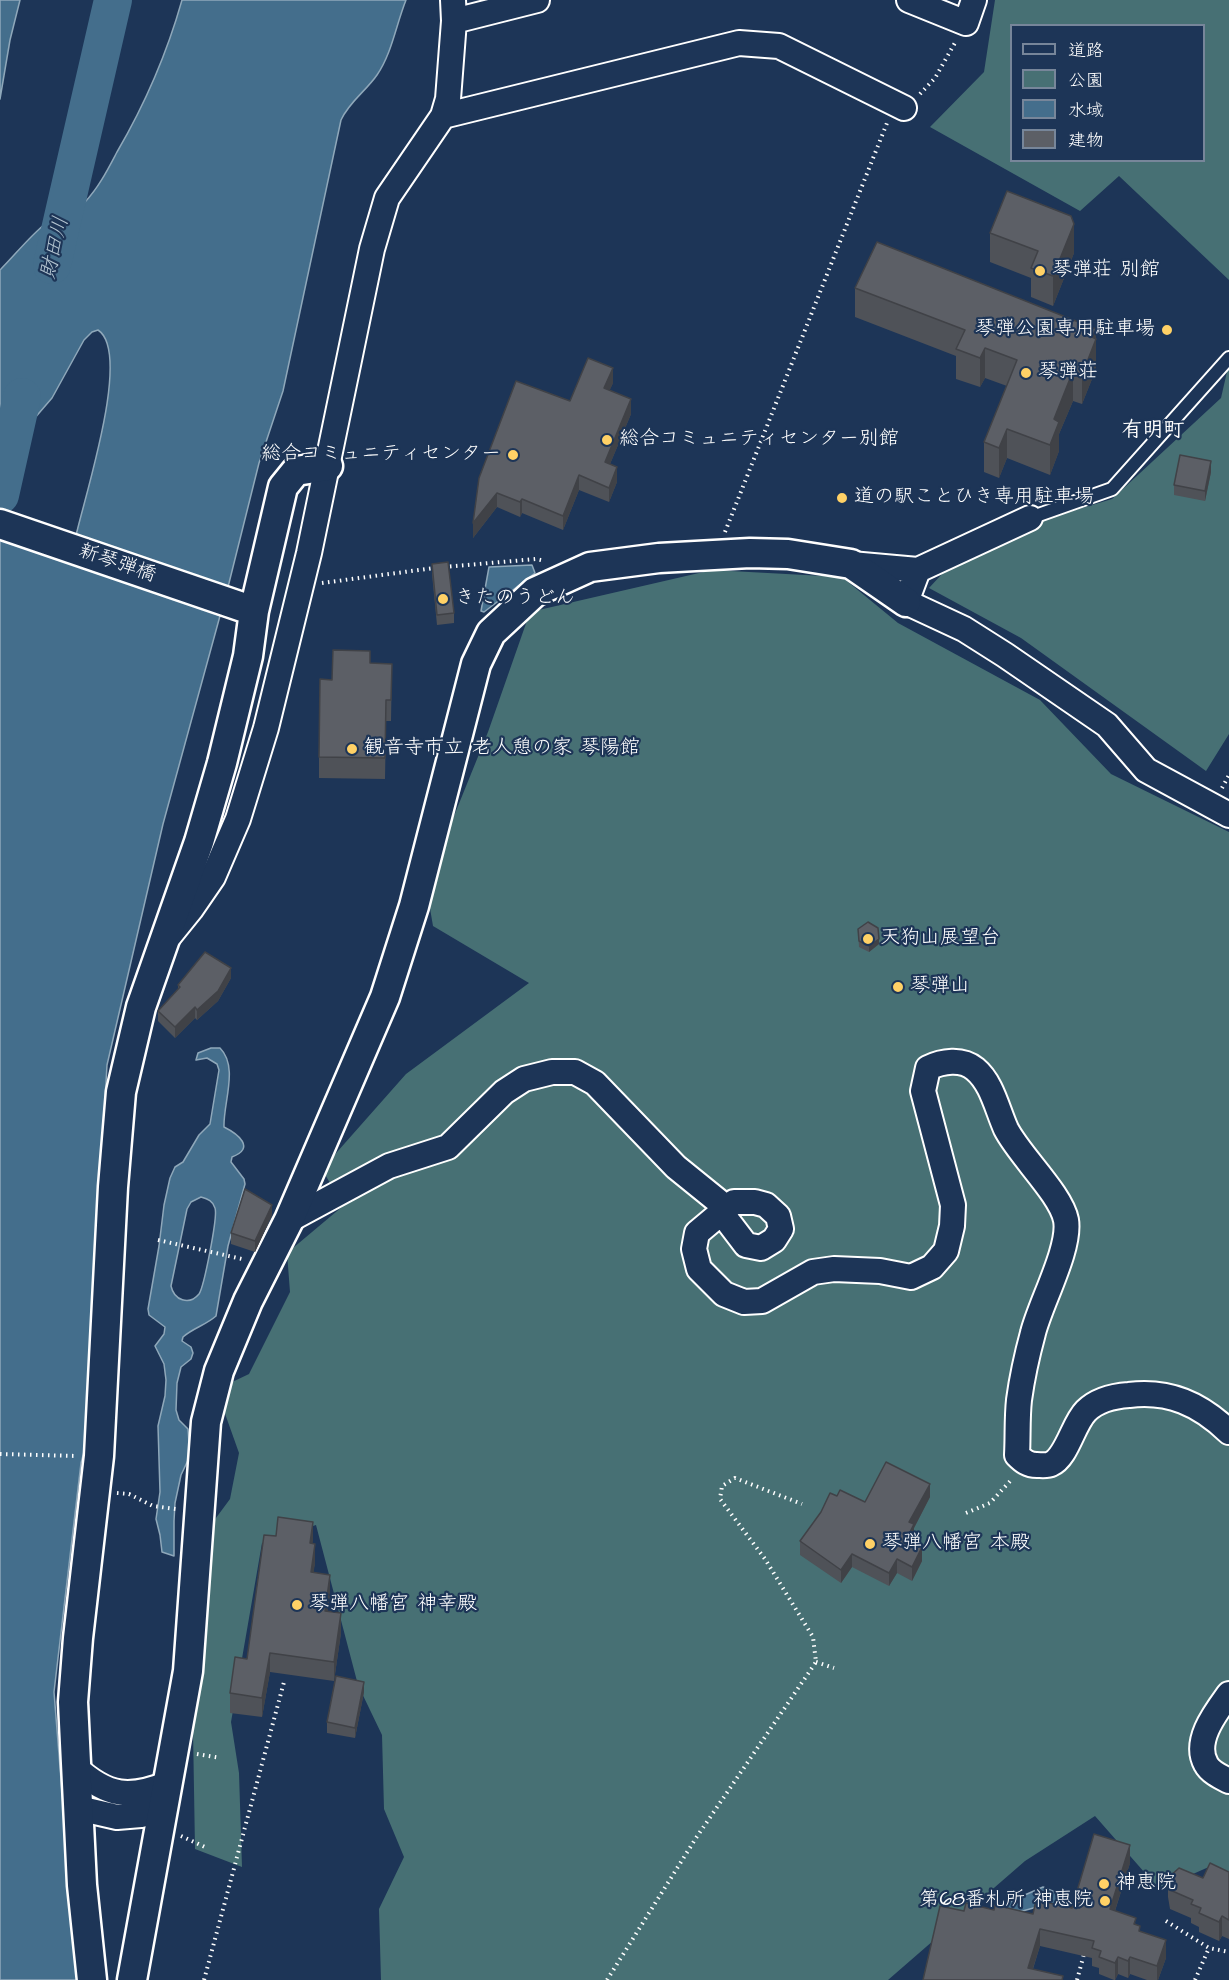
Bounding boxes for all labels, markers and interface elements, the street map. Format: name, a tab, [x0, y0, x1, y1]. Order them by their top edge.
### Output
legend	[1010, 24, 1205, 162]
text: 道路	[1068, 38, 1104, 63]
text: 公園	[1068, 68, 1104, 93]
text: 水域	[1068, 98, 1104, 123]
text: 建物	[1068, 128, 1104, 153]
water label: 財田川	[37, 214, 75, 282]
place label: 琴弾荘 別館	[1052, 259, 1160, 283]
marker: 琴弾荘 別館	[1033, 264, 1047, 278]
place label: 琴弾公園専用駐車場	[975, 318, 1155, 342]
marker: 琴弾公園専用駐車場	[1160, 323, 1174, 337]
place label: 琴弾荘	[1038, 361, 1098, 385]
marker: 琴弾荘	[1019, 366, 1033, 380]
district label: 有明町	[1122, 419, 1184, 445]
place label: 総合コミュニティセンター別館	[619, 428, 899, 452]
marker: 総合コミュニティセンター別館	[600, 433, 614, 447]
place label: 総合コミュニティセンター	[261, 443, 501, 467]
marker: 総合コミュニティセンター	[506, 448, 520, 462]
place label: 道の駅ことひき専用駐車場	[854, 486, 1094, 510]
marker: 道の駅ことひき専用駐車場	[835, 491, 849, 505]
street label: 新琴弾橋	[75, 540, 159, 588]
place label: きたのうどん	[455, 587, 575, 611]
marker: きたのうどん	[436, 592, 450, 606]
place label: 観音寺市立 老人憩の家 琴陽館	[364, 737, 640, 761]
marker: 観音寺市立 老人憩の家 琴陽館	[345, 742, 359, 756]
place label: 天狗山展望台	[880, 927, 1000, 951]
marker: 天狗山展望台	[861, 932, 875, 946]
place label: 琴弾山	[910, 975, 970, 999]
marker: 琴弾山	[891, 980, 905, 994]
place label: 琴弾八幡宮 本殿	[882, 1532, 1030, 1556]
marker: 琴弾八幡宮 本殿	[863, 1537, 877, 1551]
place label: 琴弾八幡宮 神幸殿	[309, 1593, 477, 1617]
marker: 琴弾八幡宮 神幸殿	[290, 1598, 304, 1612]
place label: 神恵院	[1116, 1872, 1176, 1896]
marker: 神恵院	[1097, 1877, 1111, 1891]
place label: 第68番札所 神恵院	[919, 1889, 1093, 1913]
marker: 第68番札所 神恵院	[1098, 1894, 1112, 1908]

